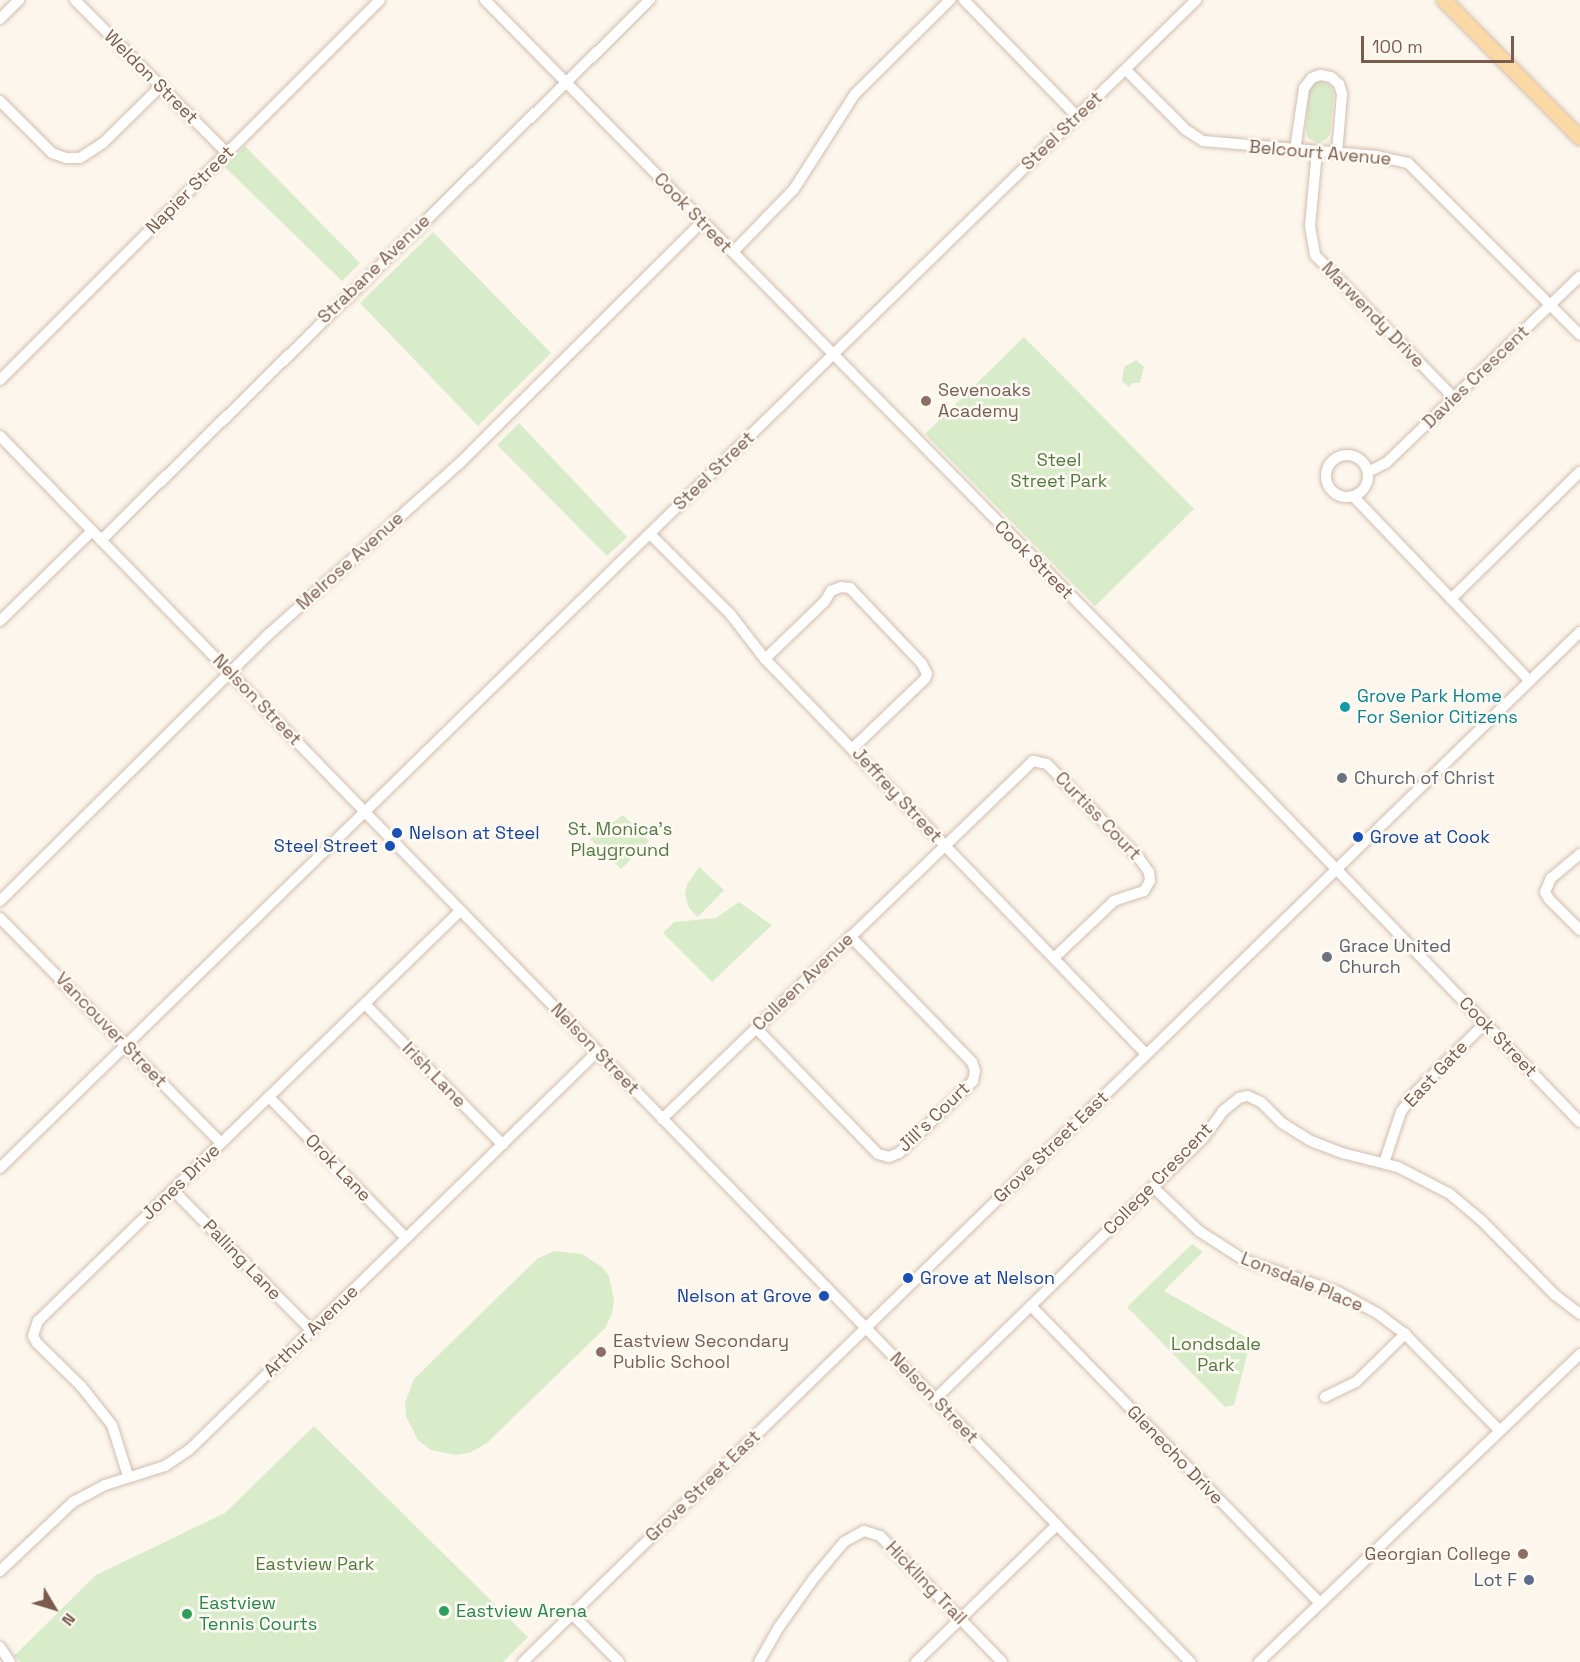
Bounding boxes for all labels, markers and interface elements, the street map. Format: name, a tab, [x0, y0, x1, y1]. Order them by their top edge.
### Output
scale bar	[1364, 24, 1517, 62]
street label: Weldon Street	[100, 26, 202, 128]
text: 100 m	[1372, 35, 1423, 58]
street label: Steel Street	[1017, 87, 1107, 175]
street label: Belcourt Avenue	[1248, 136, 1392, 170]
street label: Napier Street	[142, 142, 238, 238]
street label: Cook Street	[649, 168, 737, 258]
street label: Strabane Avenue	[313, 210, 435, 328]
street label: Marwendy Drive	[1317, 258, 1429, 372]
street label: Davies Crescent	[1418, 321, 1534, 433]
place label: Sevenoaks Academy	[938, 380, 1031, 422]
marker: Sevenoaks Academy	[919, 394, 933, 408]
street label: Steel Street	[669, 427, 759, 515]
park label: Steel Street Park	[1010, 450, 1108, 492]
street label: Melrose Avenue	[292, 507, 408, 615]
street label: Cook Street	[990, 516, 1078, 604]
street label: Nelson Street	[208, 650, 306, 750]
place label: Grove Park Home For Senior Citizens	[1357, 686, 1518, 728]
marker: Grove Park Home For Senior Citizens	[1338, 700, 1352, 714]
street label: Jeffrey Street	[847, 743, 947, 847]
street label: Curtiss Court	[1050, 767, 1146, 865]
place label: Church of Christ	[1354, 767, 1495, 789]
marker: Church of Christ	[1335, 771, 1349, 785]
park label: St. Monica's Playground	[567, 819, 673, 862]
place label: Nelson at Steel	[409, 822, 540, 844]
marker: Nelson at Steel	[390, 826, 404, 840]
place label: Grove at Cook	[1370, 826, 1490, 848]
marker: Grove at Cook	[1351, 830, 1365, 844]
place label: Steel Street	[274, 835, 378, 857]
marker: Steel Street	[383, 839, 397, 853]
street label: Colleen Avenue	[748, 928, 858, 1036]
place label: Grace United Church	[1339, 936, 1451, 978]
marker: Grace United Church	[1320, 950, 1334, 964]
street label: Vancouver Street	[51, 968, 171, 1092]
street label: Cook Street	[1454, 992, 1542, 1082]
street label: Nelson Street	[546, 999, 644, 1099]
street label: East Gate	[1400, 1036, 1472, 1112]
street label: Irish Lane	[398, 1038, 470, 1112]
street label: Jill's Court	[894, 1078, 974, 1156]
street label: Grove Street East	[989, 1087, 1113, 1207]
street label: College Crescent	[1099, 1118, 1217, 1240]
street label: Orok Lane	[300, 1130, 376, 1206]
street label: Jones Drive	[137, 1139, 225, 1225]
street label: Palling Lane	[198, 1215, 286, 1305]
street label: Lonsdale Place	[1238, 1248, 1366, 1316]
place label: Grove at Nelson	[920, 1267, 1055, 1289]
marker: Grove at Nelson	[901, 1271, 915, 1285]
street label: Arthur Avenue	[259, 1280, 363, 1382]
place label: Nelson at Grove	[677, 1285, 812, 1307]
marker: Nelson at Grove	[817, 1289, 831, 1303]
place label: Eastview Secondary Public School	[613, 1331, 789, 1374]
park label: Londsdale Park	[1171, 1334, 1261, 1376]
marker: Eastview Secondary Public School	[594, 1345, 608, 1359]
street label: Nelson Street	[885, 1348, 983, 1448]
street label: Glenecho Drive	[1122, 1401, 1228, 1509]
street label: Grove Street East	[641, 1426, 765, 1546]
street label: Hickling Trail	[881, 1537, 971, 1629]
place label: Georgian College	[1365, 1543, 1511, 1565]
marker: Georgian College	[1516, 1547, 1530, 1561]
park label: Eastview Park	[255, 1553, 375, 1575]
place label: Lot F	[1474, 1569, 1517, 1591]
marker: Lot F	[1522, 1573, 1536, 1587]
north arrow	[24, 1578, 84, 1638]
place label: Eastview Tennis Courts	[199, 1593, 317, 1636]
place label: Eastview Arena	[456, 1600, 587, 1622]
marker: Eastview Arena	[437, 1604, 451, 1618]
marker: Eastview Tennis Courts	[180, 1607, 194, 1621]
text: N	[57, 1609, 80, 1630]

